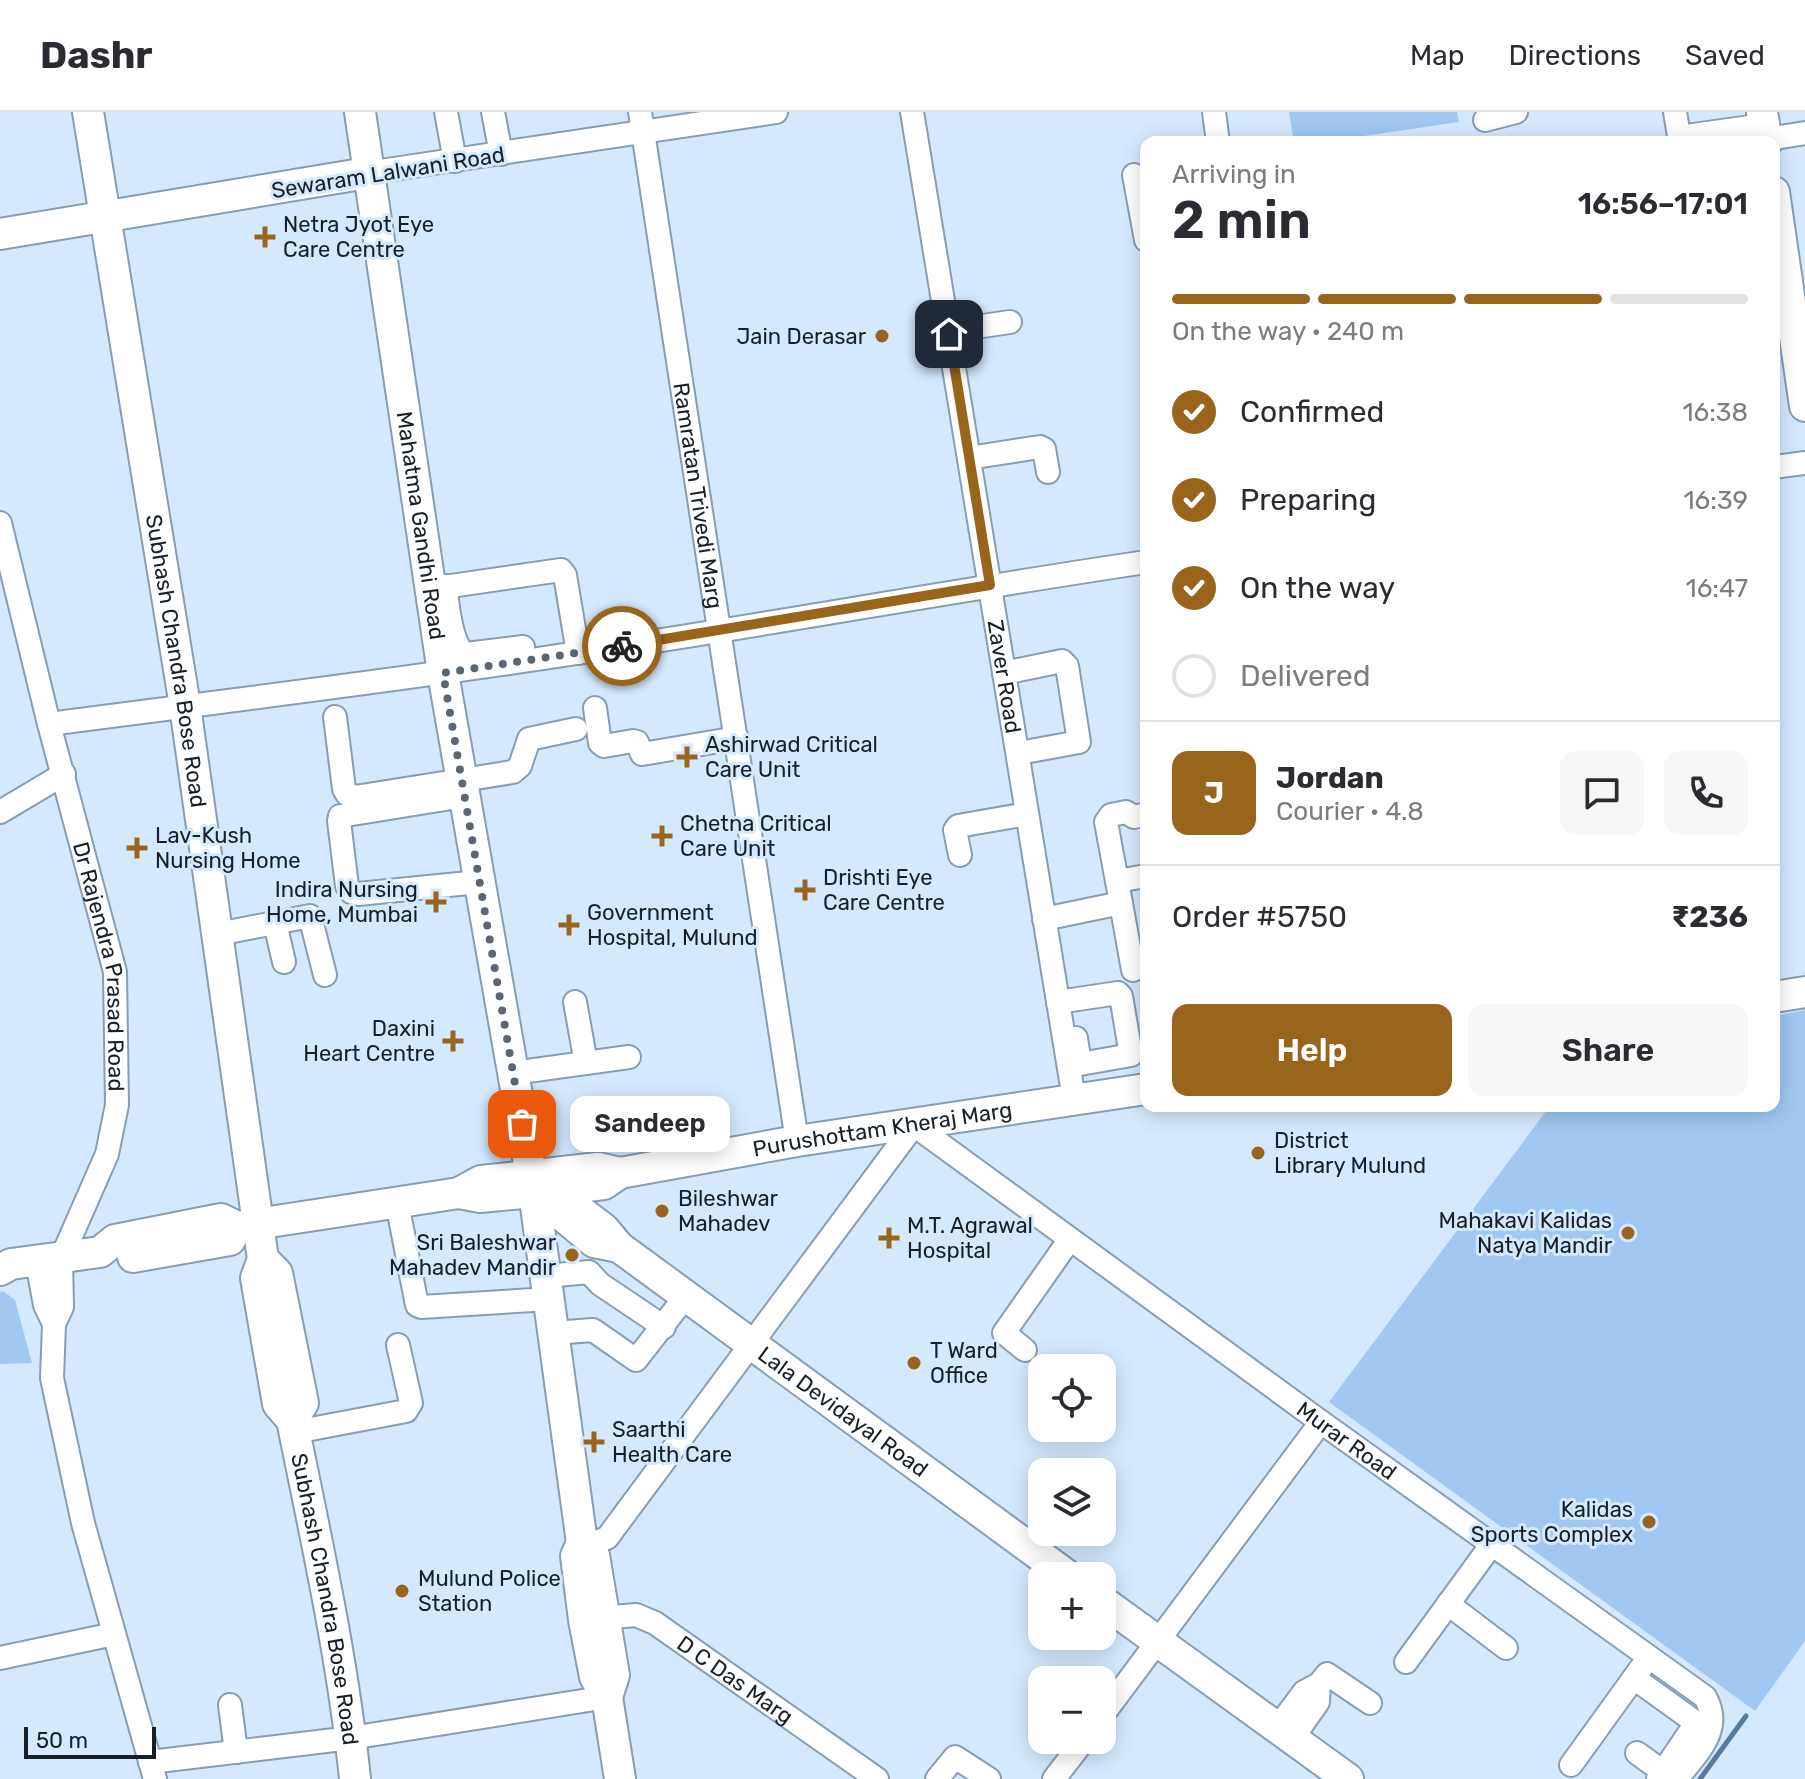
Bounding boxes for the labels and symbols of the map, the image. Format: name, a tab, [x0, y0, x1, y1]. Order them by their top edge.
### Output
street label: Sewaram Lalwani Road	[269, 141, 507, 204]
place label: Netra Jyot Eye Care Centre	[283, 211, 434, 263]
marker: Netra Jyot Eye Care Centre	[254, 226, 276, 248]
pin	[915, 300, 983, 368]
place label: Jain Derasar	[736, 323, 867, 350]
marker: Jain Derasar	[873, 327, 891, 345]
street label: Ramratan Trivedi Marg	[667, 381, 729, 611]
street label: Mahatma Gandhi Road	[390, 410, 451, 642]
street label: Subhash Chandra Bose Road	[140, 512, 212, 809]
courier	[582, 606, 662, 686]
street label: Zaver Road	[982, 618, 1027, 735]
place label: Ashirwad Critical Care Unit	[705, 731, 878, 783]
marker: Ashirwad Critical Care Unit	[676, 746, 698, 768]
place label: Chetna Critical Care Unit	[680, 810, 832, 862]
place label: Lav-Kush Nursing Home	[155, 822, 301, 874]
marker: Chetna Critical Care Unit	[651, 825, 673, 847]
marker: Lav-Kush Nursing Home	[126, 837, 148, 859]
street label: Dr Rajendra Prasad Road	[67, 839, 130, 1092]
place label: Drishti Eye Care Centre	[823, 864, 945, 916]
place label: Indira Nursing Home, Mumbai	[266, 876, 418, 928]
marker: Drishti Eye Care Centre	[794, 879, 816, 901]
marker: Indira Nursing Home, Mumbai	[425, 891, 447, 913]
place label: Government Hospital, Mulund	[587, 899, 758, 951]
marker: Government Hospital, Mulund	[558, 914, 580, 936]
place label: Daxini Heart Centre	[303, 1015, 435, 1067]
marker: Daxini Heart Centre	[442, 1030, 464, 1052]
pin	[488, 1090, 556, 1158]
callout: Sandeep	[570, 1096, 730, 1152]
street label: Purushottam Kheraj Marg	[751, 1096, 1014, 1163]
place label: District Library Mulund	[1274, 1127, 1426, 1179]
marker: District Library Mulund	[1249, 1144, 1267, 1162]
place label: Bileshwar Mahadev	[678, 1185, 779, 1237]
marker: Bileshwar Mahadev	[653, 1202, 671, 1220]
place label: Mahakavi Kalidas Natya Mandir	[1439, 1207, 1613, 1259]
place label: M.T. Agrawal Hospital	[907, 1212, 1033, 1264]
marker: Mahakavi Kalidas Natya Mandir	[1619, 1224, 1637, 1242]
marker: M.T. Agrawal Hospital	[878, 1227, 900, 1249]
place label: Sri Baleshwar Mahadev Mandir	[389, 1229, 557, 1281]
marker: Sri Baleshwar Mahadev Mandir	[563, 1246, 581, 1264]
place label: T Ward Office	[930, 1337, 998, 1389]
street label: Lala Devidayal Road	[753, 1341, 933, 1483]
marker: T Ward Office	[905, 1354, 923, 1372]
street label: Murar Road	[1291, 1396, 1402, 1486]
place label: Saarthi Health Care	[612, 1416, 732, 1468]
marker: Saarthi Health Care	[583, 1431, 605, 1453]
street label: Subhash Chandra Bose Road	[285, 1451, 364, 1747]
place label: Kalidas Sports Complex	[1471, 1496, 1633, 1548]
marker: Kalidas Sports Complex	[1640, 1513, 1658, 1531]
place label: Mulund Police Station	[418, 1565, 561, 1617]
marker: Mulund Police Station	[393, 1582, 411, 1600]
street label: D C Das Marg	[672, 1630, 798, 1730]
scale bar	[24, 1723, 156, 1759]

